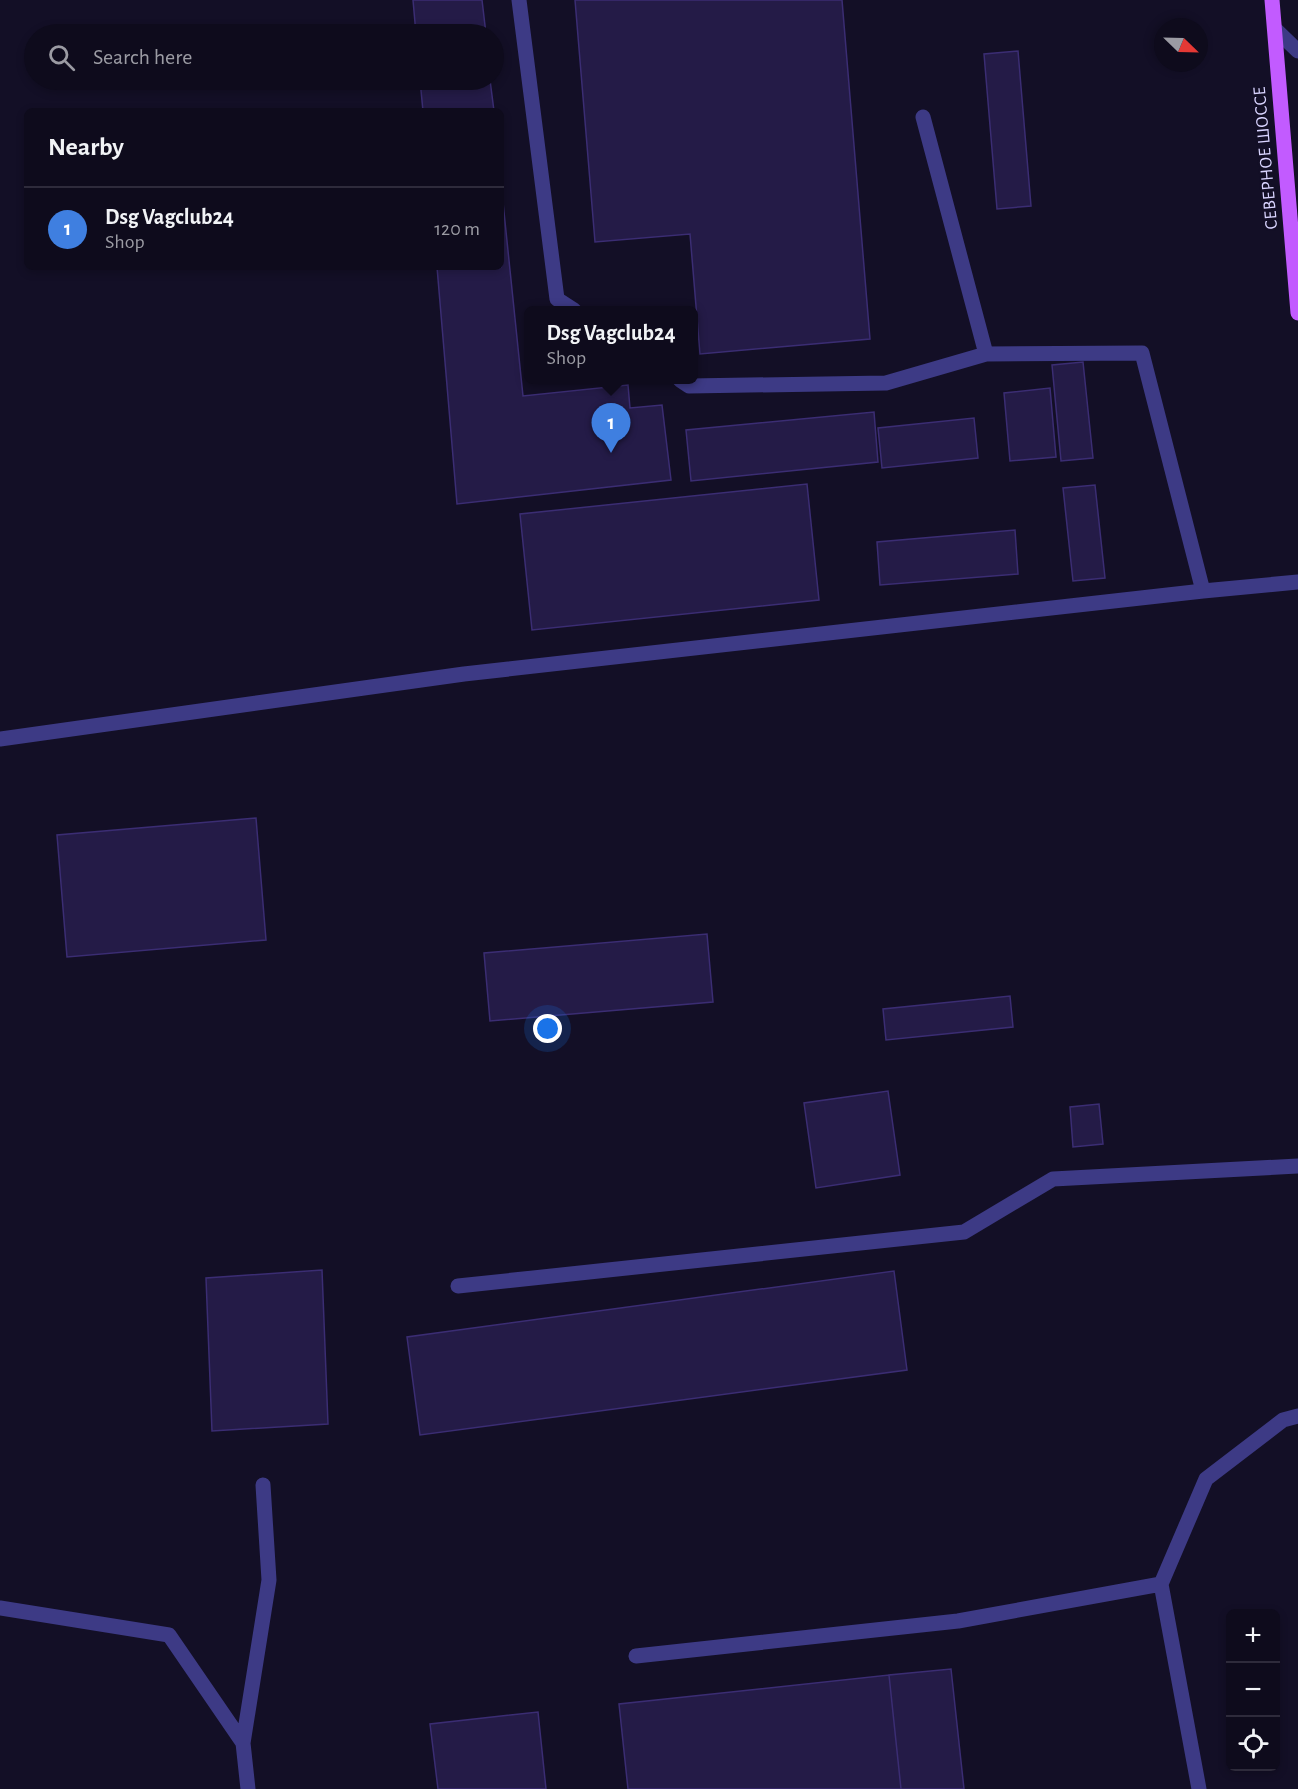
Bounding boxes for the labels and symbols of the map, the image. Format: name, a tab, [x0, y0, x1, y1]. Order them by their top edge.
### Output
north arrow	[1154, 18, 1208, 72]
street label: СЕВЕРНОЕ ШОССЕ	[1251, 85, 1281, 231]
pin: 1	[592, 404, 630, 453]
your location	[533, 1014, 562, 1043]

